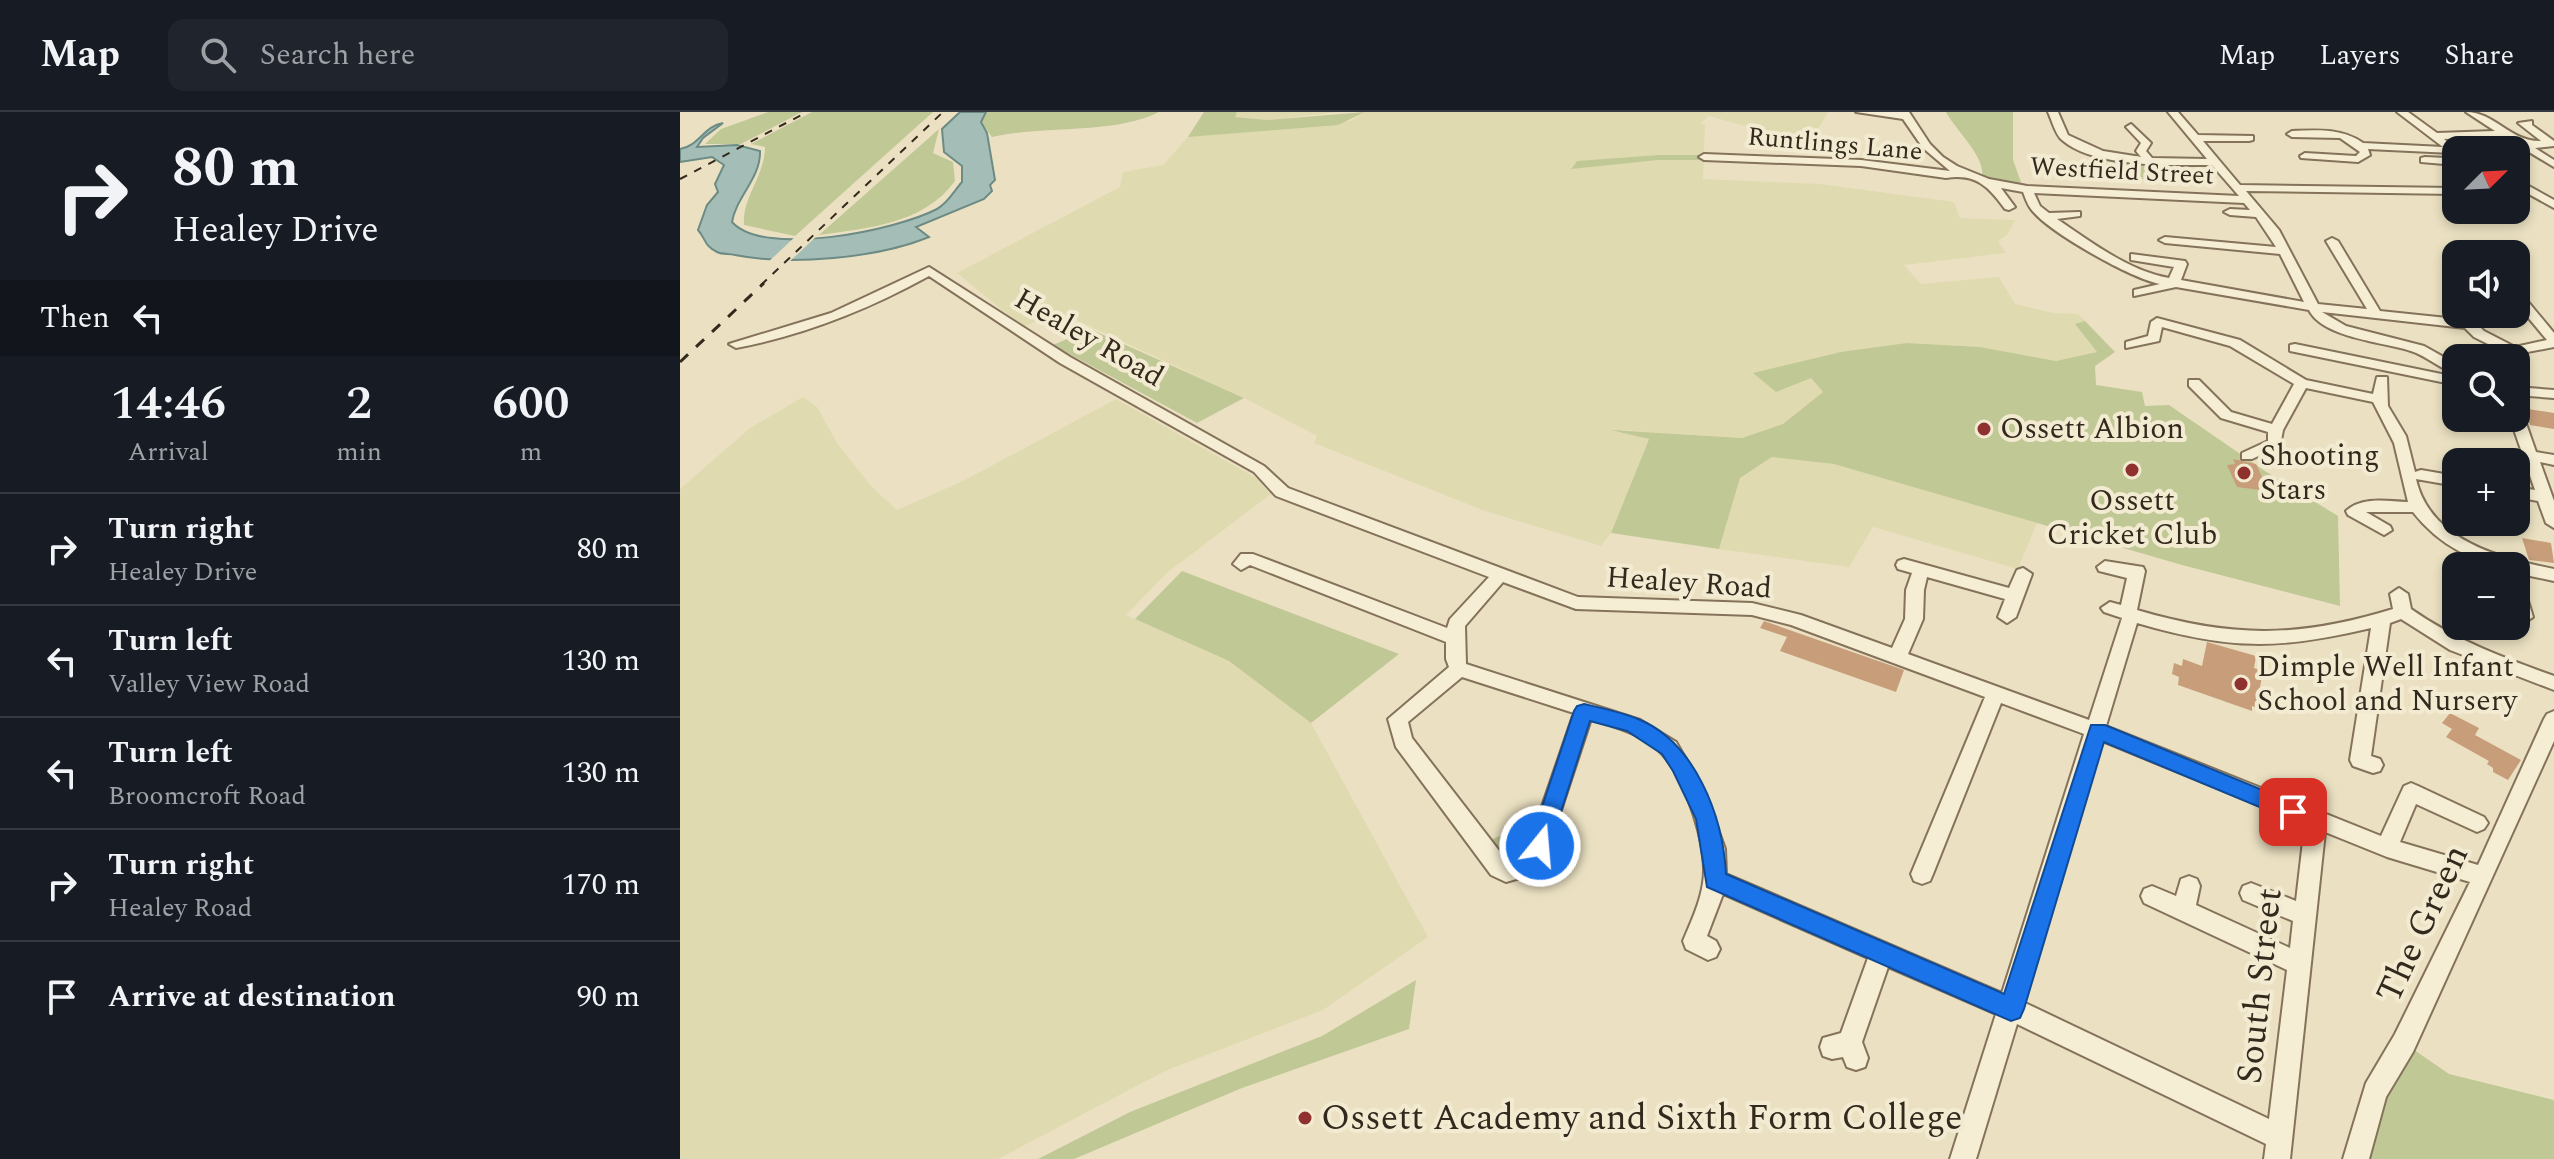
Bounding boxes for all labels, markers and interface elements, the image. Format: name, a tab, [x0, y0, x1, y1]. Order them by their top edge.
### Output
search box	[168, 19, 728, 91]
text: Map	[40, 26, 120, 84]
text: Search here	[260, 32, 415, 78]
icon: search	[196, 33, 240, 77]
text: Map	[2219, 34, 2275, 77]
text: Layers	[2319, 34, 2401, 77]
text: Share	[2445, 34, 2514, 77]
street label: Runtlings Lane	[1746, 116, 1924, 172]
text: 80 m	[172, 126, 299, 211]
north arrow	[2442, 136, 2530, 224]
map controls	[2442, 136, 2530, 640]
icon: right	[40, 144, 144, 248]
street label: Westfield Street	[2029, 146, 2215, 196]
text: Healey Drive	[172, 203, 379, 258]
button: sound	[2442, 240, 2530, 328]
street label: Healey Road	[1005, 276, 1173, 400]
text: Then	[40, 295, 110, 341]
icon: left	[126, 296, 170, 340]
button: search	[2442, 344, 2530, 432]
text: 14:46	[110, 367, 226, 440]
text: 2	[346, 367, 372, 440]
text: 600	[492, 367, 570, 440]
place label: Ossett Albion	[2000, 406, 2184, 452]
marker: Ossett Albion	[1975, 420, 1993, 438]
text: Arrival	[128, 432, 209, 472]
text: min	[336, 432, 382, 472]
text: m	[520, 432, 542, 472]
place label: Shooting Stars	[2260, 433, 2380, 513]
button: +	[2442, 448, 2530, 536]
marker: Ossett Cricket Club	[2123, 461, 2141, 479]
marker: Shooting Stars	[2235, 464, 2253, 482]
place label: Ossett Cricket Club	[2047, 478, 2217, 558]
text: Turn right	[108, 506, 254, 552]
text: 80 m	[577, 526, 640, 572]
icon: right	[40, 527, 84, 571]
text: Healey Drive	[108, 552, 257, 592]
button: −	[2442, 552, 2530, 640]
street label: Healey Road	[1604, 554, 1774, 612]
text: Turn left	[108, 618, 233, 664]
text: 130 m	[562, 638, 640, 684]
icon: left	[40, 639, 84, 683]
place label: Dimple Well Infant School and Nursery	[2257, 644, 2519, 724]
text: Valley View Road	[108, 664, 310, 704]
marker: Dimple Well Infant School and Nursery	[2232, 675, 2250, 693]
text: Turn left	[108, 730, 233, 776]
text: 130 m	[562, 750, 640, 796]
icon: left	[40, 751, 84, 795]
text: Broomcroft Road	[108, 776, 306, 816]
pin	[2259, 778, 2327, 846]
icon: arrive	[2271, 790, 2315, 834]
position arrow	[1498, 804, 1582, 888]
street label: The Green	[2362, 836, 2484, 1012]
text: Turn right	[108, 842, 254, 888]
text: 170 m	[562, 862, 640, 908]
icon: right	[40, 863, 84, 907]
street label: South Street	[2222, 885, 2298, 1087]
text: Healey Road	[108, 888, 252, 928]
text: Arrive at destination	[108, 974, 395, 1020]
text: 90 m	[577, 974, 640, 1020]
icon: arrive	[40, 975, 84, 1019]
place label: Ossett Academy and Sixth Form College	[1321, 1091, 1962, 1146]
marker: Ossett Academy and Sixth Form College	[1296, 1109, 1314, 1127]

